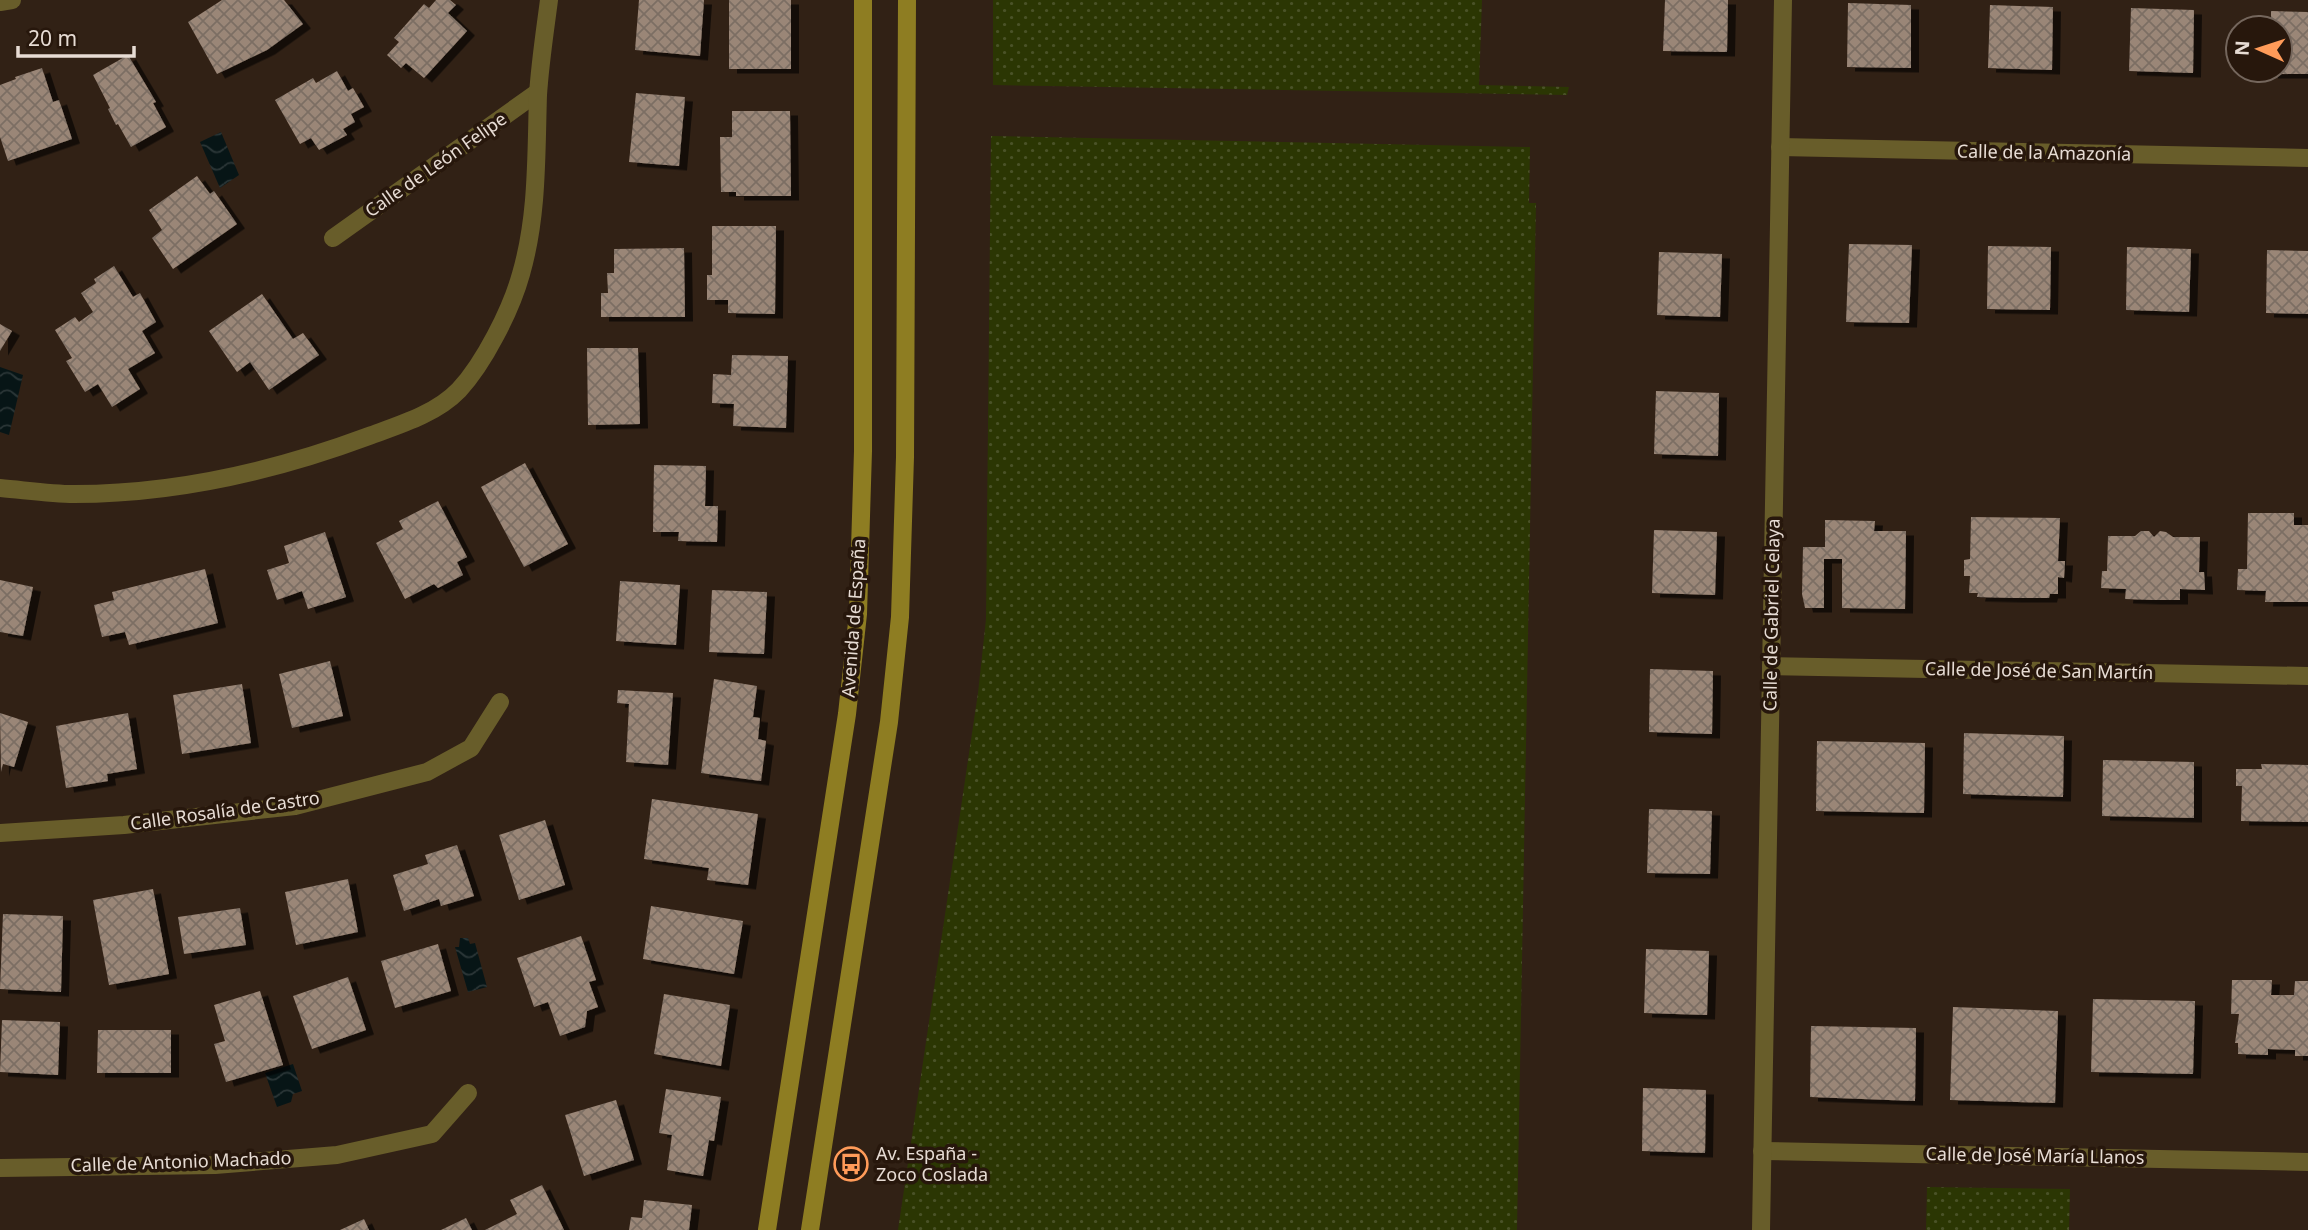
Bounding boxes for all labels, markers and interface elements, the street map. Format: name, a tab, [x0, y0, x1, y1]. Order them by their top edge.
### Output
scale bar	[18, 14, 133, 58]
north arrow	[2224, 14, 2294, 84]
text: 20 m	[28, 24, 77, 52]
text: N	[2229, 40, 2255, 57]
street label: Calle de León Felipe	[360, 106, 511, 222]
street label: Calle de la Amazonía	[1957, 138, 2132, 166]
street label: Calle de Gabriel Celaya	[1757, 518, 1785, 712]
street label: Avenida de España	[835, 538, 871, 698]
street label: Calle de José de San Martín	[1925, 656, 2153, 684]
street label: Calle Rosalía de Castro	[129, 785, 321, 835]
place label: Av. España - Zoco Coslada	[876, 1141, 988, 1186]
street label: Calle de José María Llanos	[1925, 1141, 2145, 1169]
street label: Calle de Antonio Machado	[70, 1145, 292, 1177]
bus stop icon: Av. España - Zoco Coslada	[832, 1145, 870, 1183]

